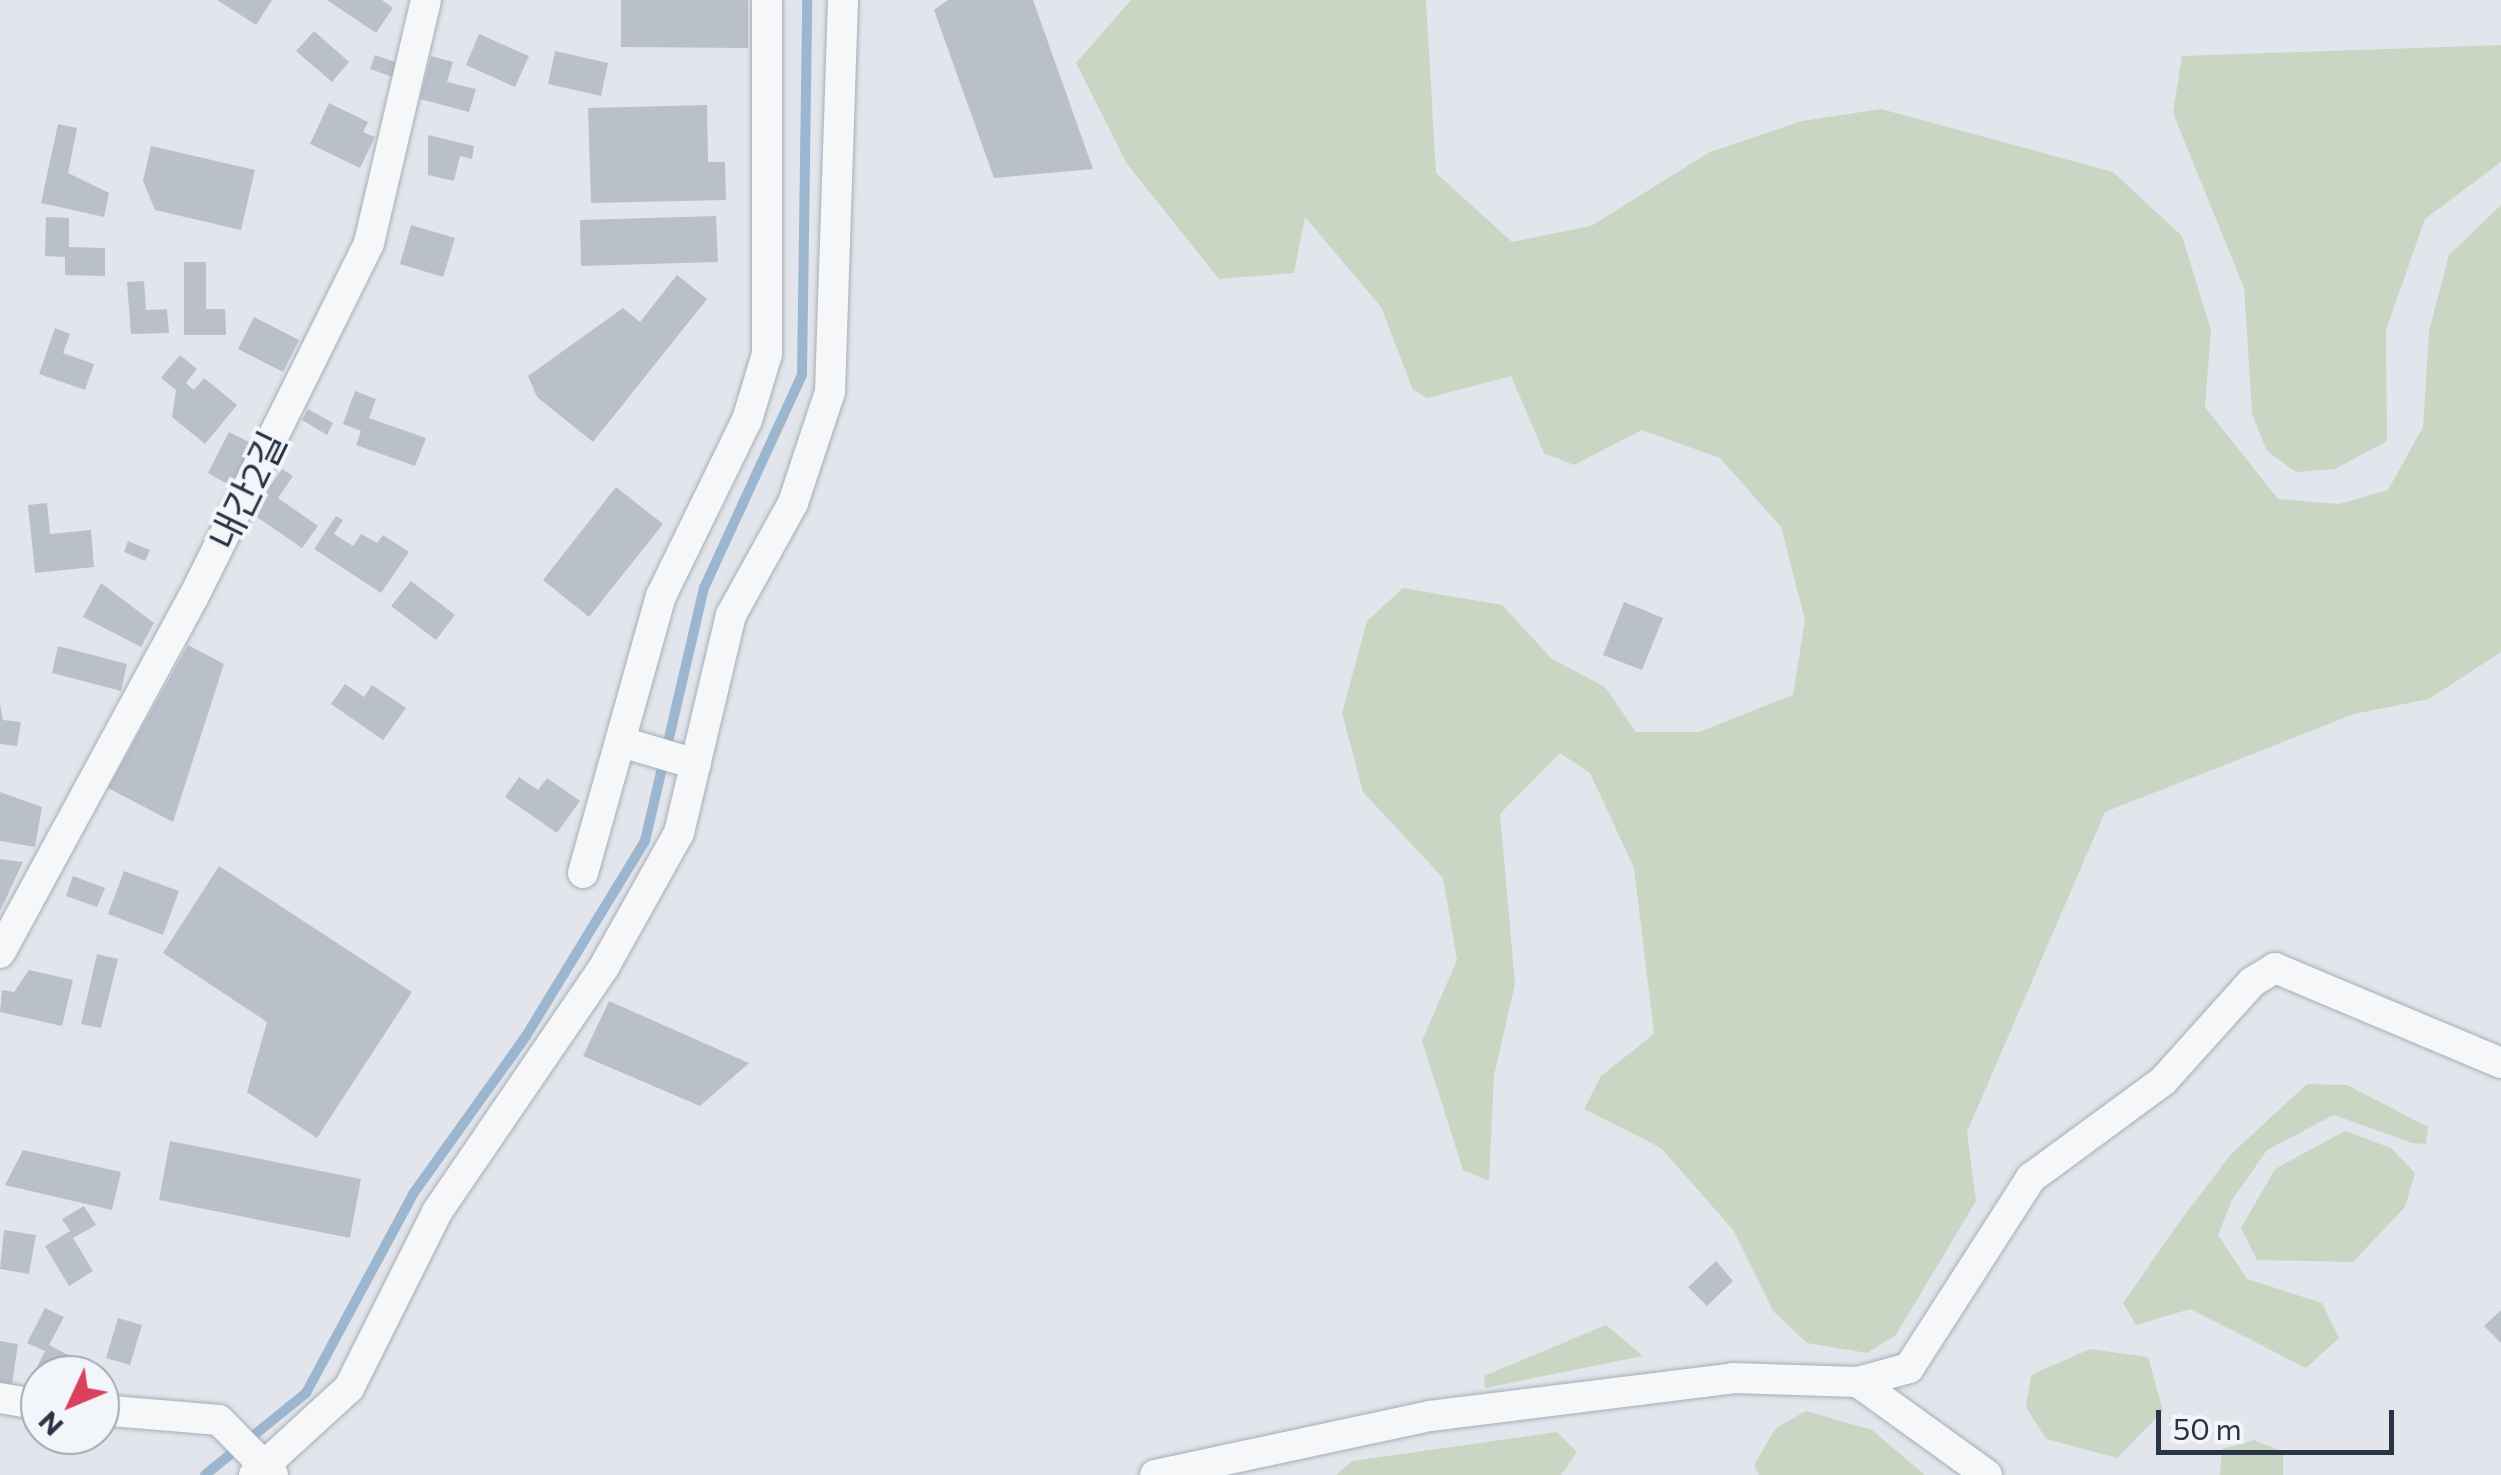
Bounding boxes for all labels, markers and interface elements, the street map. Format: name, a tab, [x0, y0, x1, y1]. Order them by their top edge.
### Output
street label: 내간2길	[198, 423, 294, 557]
north arrow	[20, 1355, 120, 1455]
scale bar	[2161, 1390, 2398, 1452]
text: N	[30, 1405, 69, 1444]
text: 50 m	[2173, 1409, 2242, 1446]

